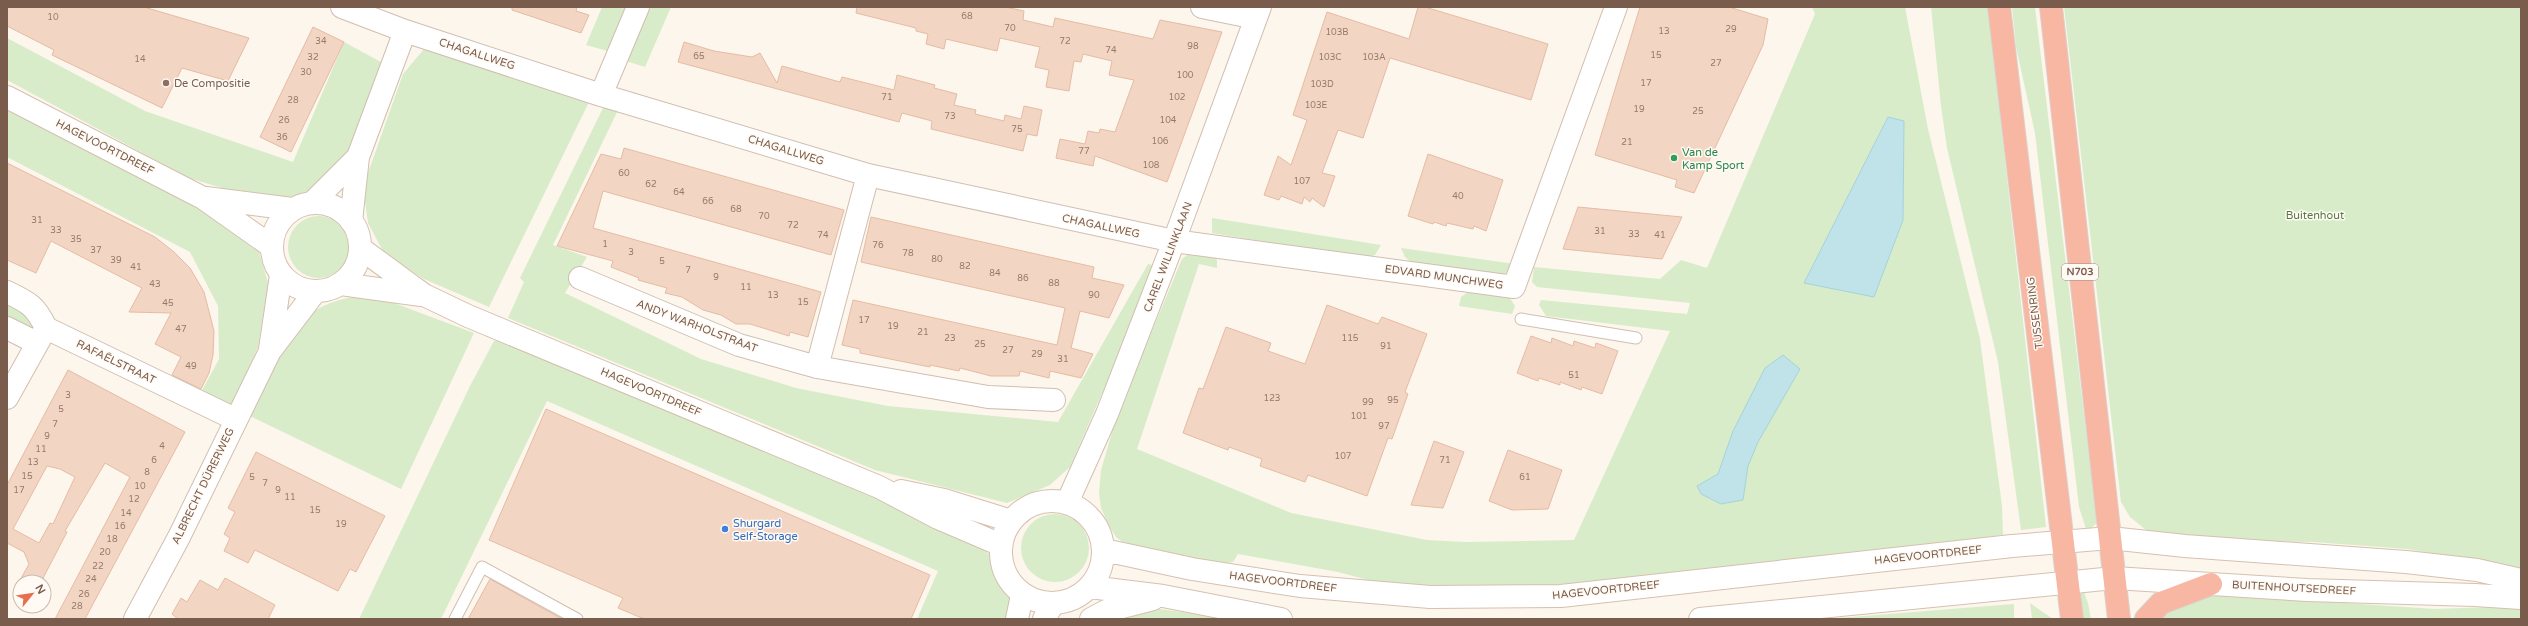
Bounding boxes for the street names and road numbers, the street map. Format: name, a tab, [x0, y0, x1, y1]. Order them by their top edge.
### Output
street label: CHAGALLWEG	[437, 36, 517, 72]
street label: HAGEVOORTDREEF	[54, 117, 157, 178]
street label: CHAGALLWEG	[746, 132, 826, 168]
street label: CAREL WILLINKLAAN	[1141, 200, 1195, 314]
street label: CHAGALLWEG	[1061, 211, 1141, 241]
street label: EDVARD MUNCHWEG	[1384, 262, 1504, 292]
road number: N703	[2062, 264, 2098, 280]
street label: TUSSENRING	[2024, 276, 2046, 350]
street label: ANDY WARHOLSTRAAT	[635, 297, 760, 355]
street label: RAFAËLSTRAAT	[74, 337, 158, 387]
street label: HAGEVOORTDREEF	[599, 365, 704, 419]
street label: ALBRECHT DÜRERWEG	[169, 426, 237, 546]
street label: HAGEVOORTDREEF	[1873, 543, 1983, 567]
street label: HAGEVOORTDREEF	[1228, 569, 1338, 595]
street label: HAGEVOORTDREEF	[1551, 578, 1661, 602]
street label: BUITENHOUTSEDREEF	[2231, 578, 2357, 598]

